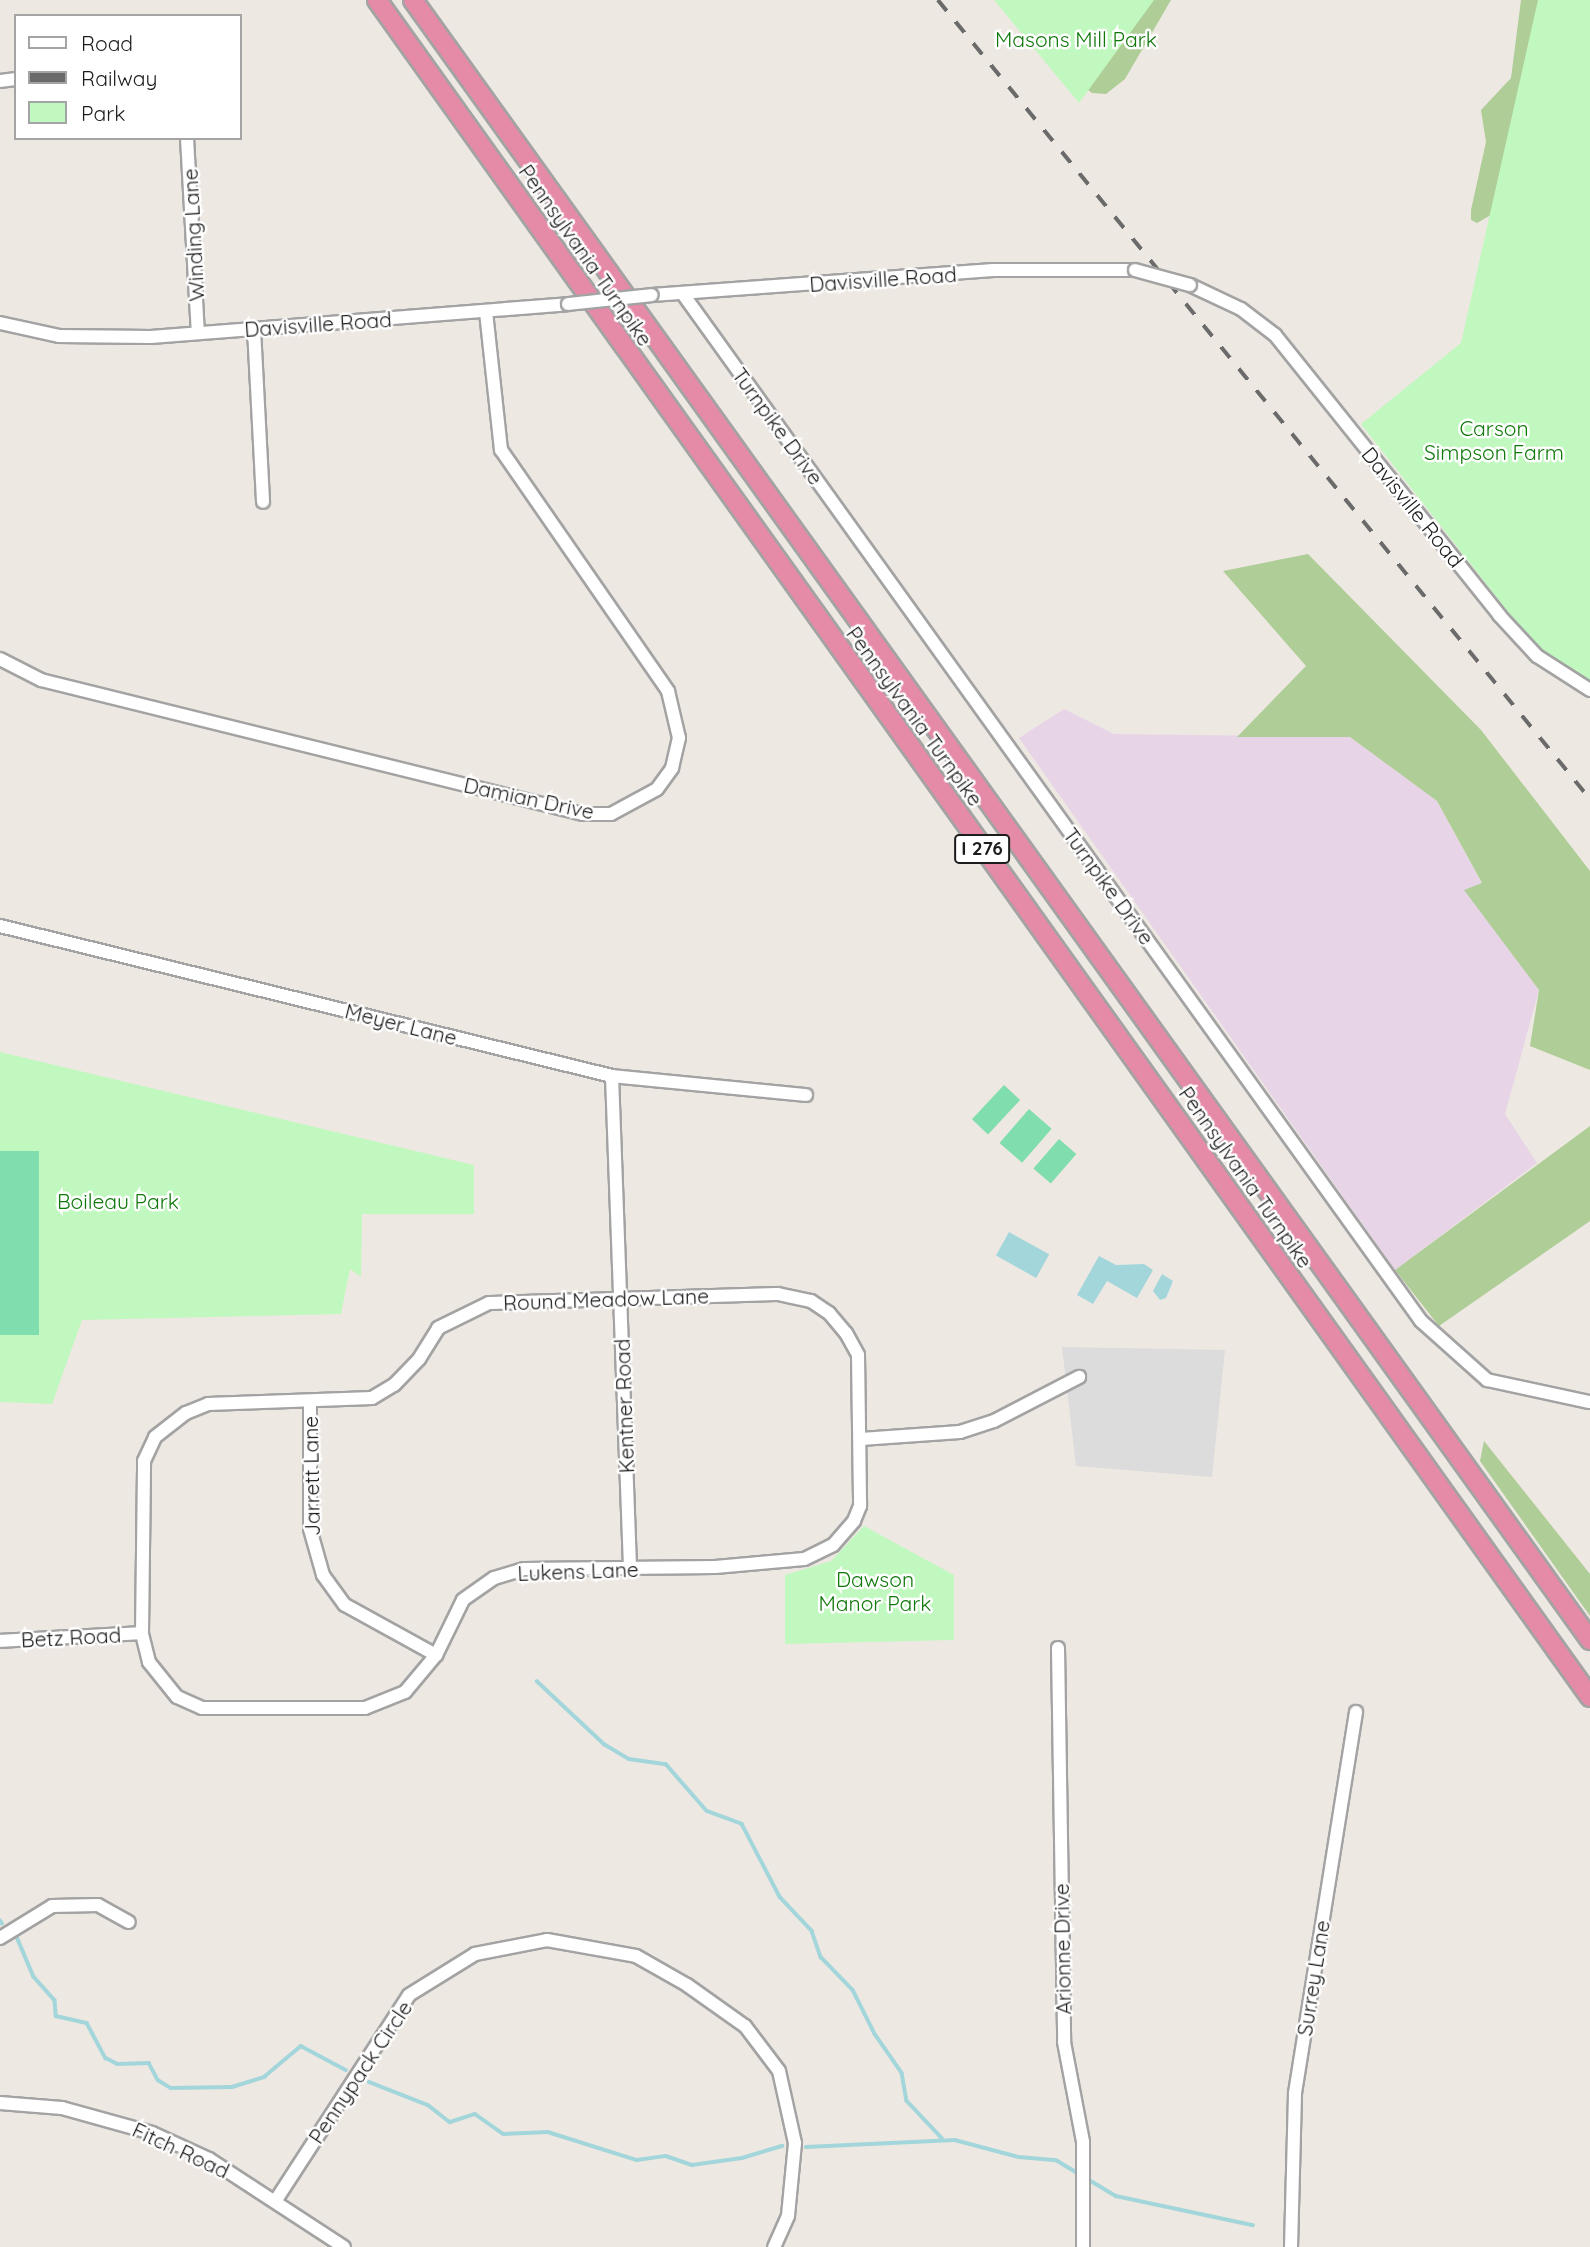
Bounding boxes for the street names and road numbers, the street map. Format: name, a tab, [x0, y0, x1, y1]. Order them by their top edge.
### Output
street label: Pennsylvania Turnpike	[514, 159, 658, 351]
street label: Winding Lane	[177, 168, 209, 302]
street label: Davisville Road	[808, 261, 958, 297]
street label: Davisville Road	[243, 306, 393, 342]
street label: Turnpike Drive	[727, 363, 829, 489]
street label: Davisville Road	[1357, 442, 1469, 572]
street label: Pennsylvania Turnpike	[841, 621, 989, 811]
street label: Damian Drive	[462, 772, 596, 824]
street label: Turnpike Drive	[1058, 823, 1160, 949]
road number: I 276	[954, 834, 1010, 864]
street label: Meyer Lane	[342, 998, 460, 1050]
street label: Pennsylvania Turnpike	[1174, 1081, 1318, 1273]
street label: Round Meadow Lane	[503, 1283, 709, 1315]
street label: Kentner Road	[609, 1338, 639, 1474]
street label: Jarrett Lane	[297, 1416, 325, 1536]
street label: Lukens Lane	[517, 1556, 639, 1586]
street label: Betz Road	[20, 1622, 122, 1652]
street label: Arionne Drive	[1048, 1883, 1076, 2015]
street label: Surrey Lane	[1291, 1918, 1335, 2038]
street label: Pennypack Circle	[303, 1996, 417, 2148]
street label: Fitch Road	[129, 2117, 233, 2183]

